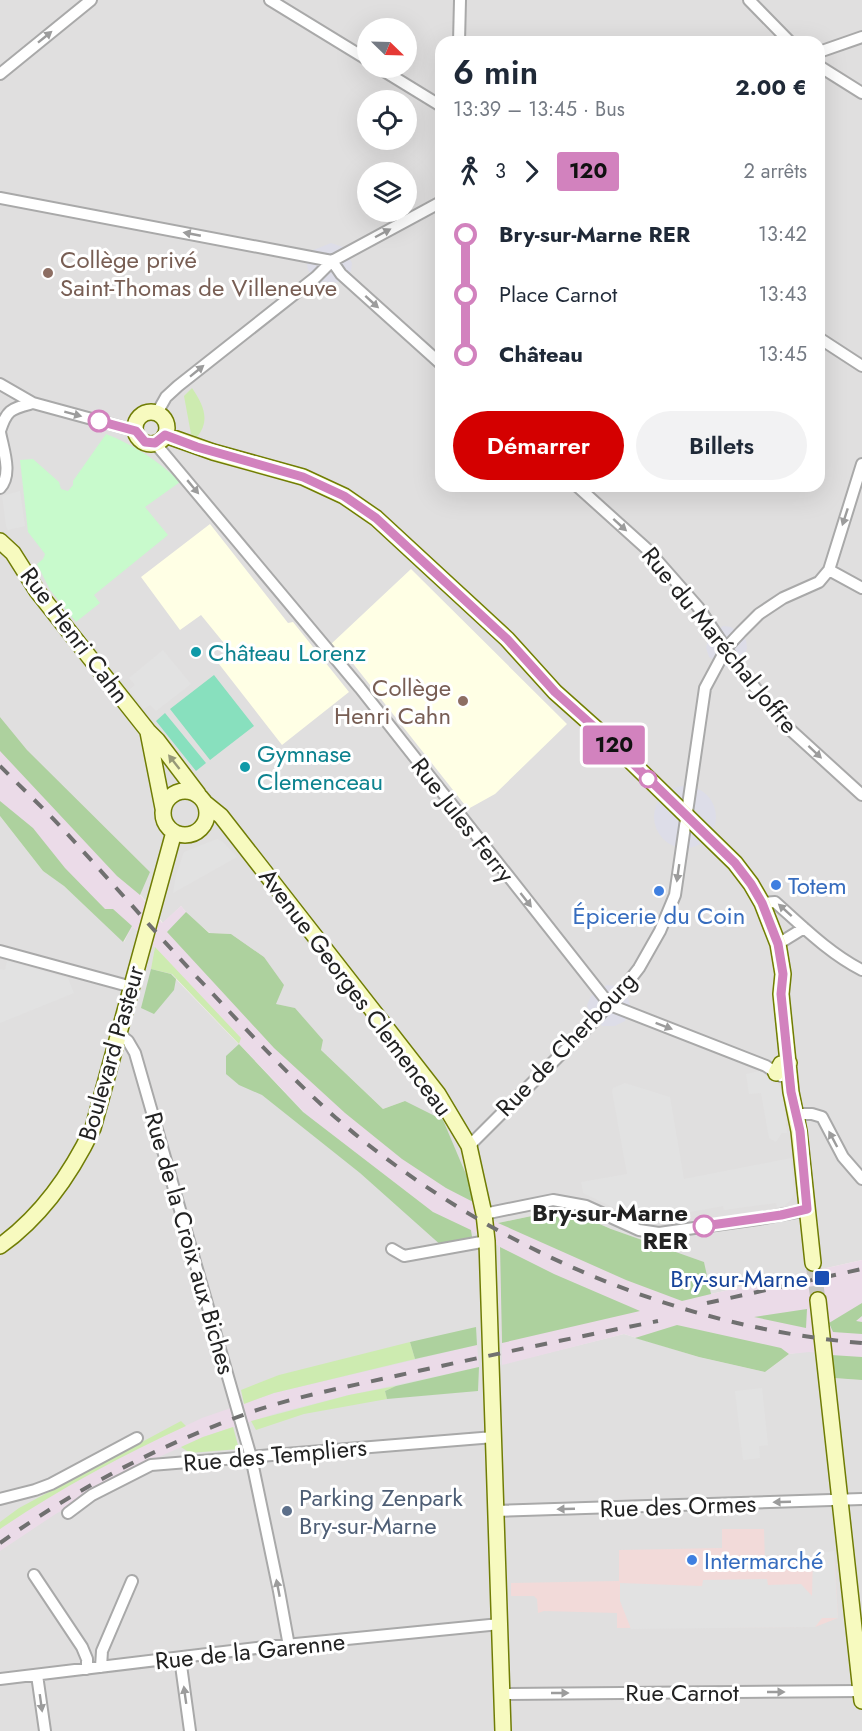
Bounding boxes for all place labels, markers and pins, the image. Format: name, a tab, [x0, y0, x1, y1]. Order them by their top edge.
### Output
place label: Collège privé Saint-Thomas de Villeneuve	[60, 242, 337, 305]
marker: Collège privé Saint-Thomas de Villeneuve	[41, 266, 55, 280]
unlabelled marker	[88, 410, 110, 432]
place label: Château Lorenz	[208, 635, 366, 670]
marker: Château Lorenz	[189, 645, 203, 659]
place label: Collège Henri Cahn	[334, 670, 451, 733]
marker: Collège Henri Cahn	[456, 694, 470, 708]
place label: Gymnase Clemenceau	[257, 736, 383, 799]
marker: Gymnase Clemenceau	[238, 760, 252, 774]
unlabelled marker	[639, 770, 657, 788]
place label: Totem	[788, 868, 847, 903]
marker: Totem	[769, 878, 783, 892]
marker: Épicerie du Coin	[652, 884, 666, 898]
place label: Épicerie du Coin	[573, 898, 745, 933]
place label: Bry-sur-Marne RER	[532, 1195, 688, 1258]
marker: Bry-sur-Marne RER	[693, 1215, 715, 1237]
place label: Bry-sur-Marne	[670, 1261, 808, 1296]
marker: Bry-sur-Marne	[813, 1269, 831, 1287]
place label: Parking Zenpark Bry-sur-Marne	[299, 1480, 463, 1543]
marker: Parking Zenpark Bry-sur-Marne	[280, 1504, 294, 1518]
place label: Intermarché	[704, 1543, 823, 1578]
marker: Intermarché	[685, 1553, 699, 1567]

